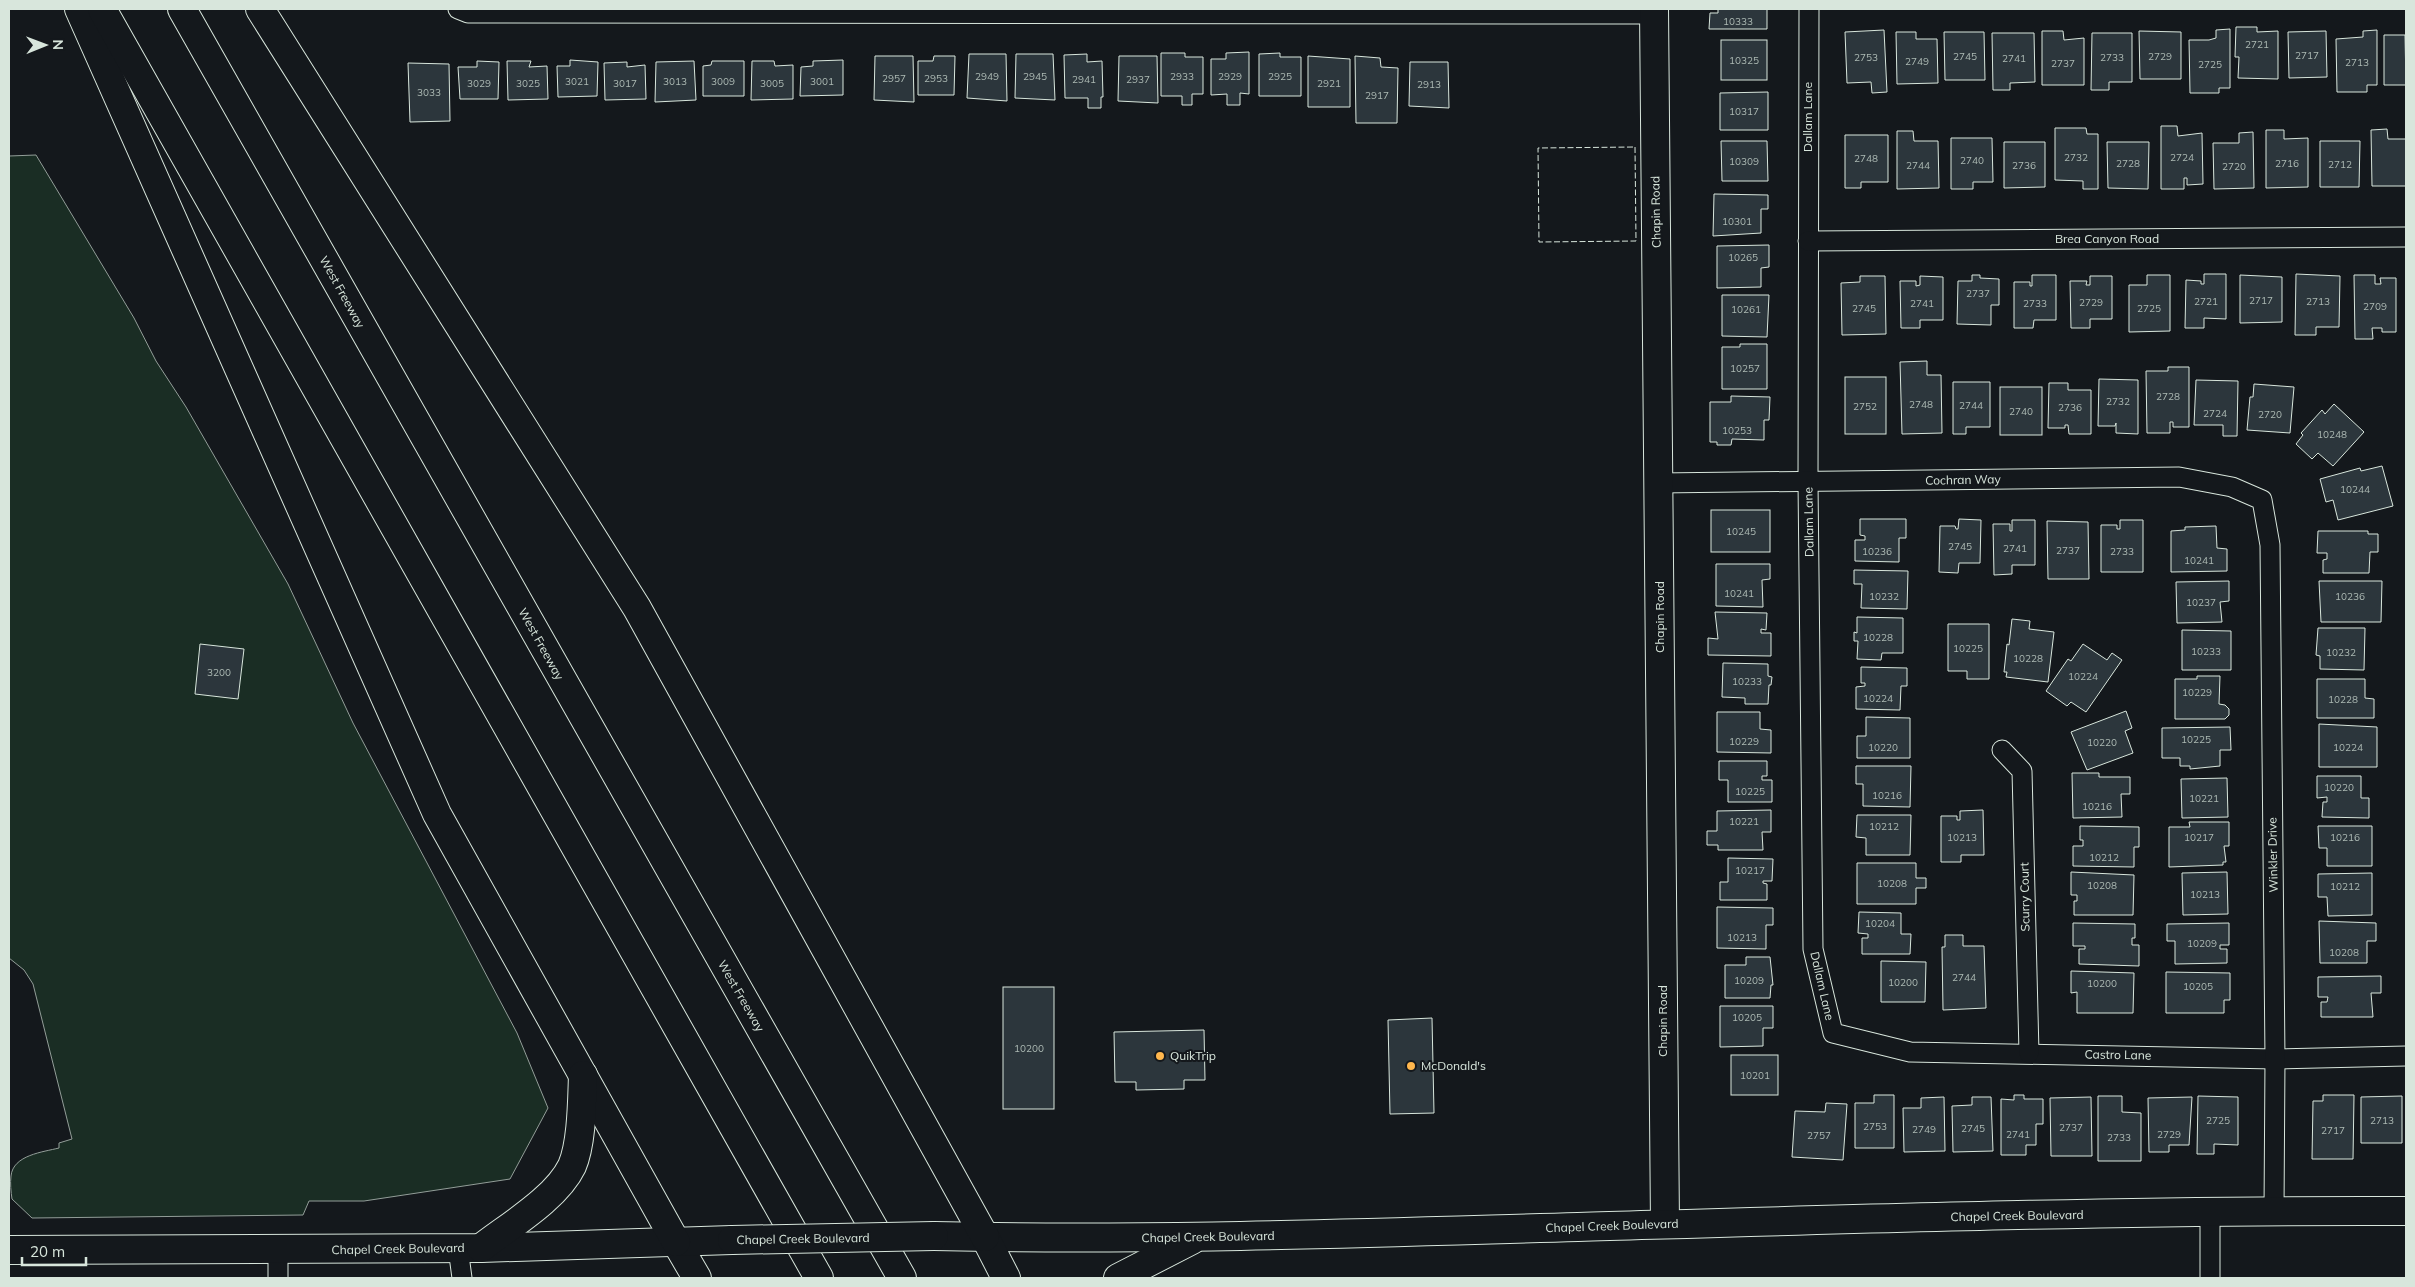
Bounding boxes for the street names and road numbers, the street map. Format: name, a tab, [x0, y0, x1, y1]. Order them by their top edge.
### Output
street label: Dallam Lane	[1800, 82, 1815, 152]
street label: Chapin Road	[1647, 176, 1664, 248]
street label: Brea Canyon Road	[2055, 231, 2159, 246]
street label: West Freeway	[316, 253, 369, 331]
street label: Cochran Way	[1925, 471, 2001, 488]
street label: Dallam Lane	[1800, 487, 1817, 557]
street label: Chapin Road	[1652, 581, 1667, 653]
street label: West Freeway	[515, 605, 568, 683]
street label: Winkler Drive	[2264, 817, 2281, 893]
street label: Scurry Court	[2016, 862, 2033, 932]
street label: Dallam Lane	[1807, 950, 1838, 1022]
street label: West Freeway	[715, 957, 768, 1035]
street label: Chapin Road	[1655, 985, 1670, 1057]
street label: Castro Lane	[2084, 1046, 2152, 1063]
street label: Chapel Creek Boulevard	[1950, 1207, 2084, 1224]
street label: Chapel Creek Boulevard	[1545, 1216, 1679, 1235]
street label: Chapel Creek Boulevard	[1141, 1228, 1275, 1245]
street label: Chapel Creek Boulevard	[736, 1230, 870, 1247]
street label: Chapel Creek Boulevard	[331, 1240, 465, 1257]

